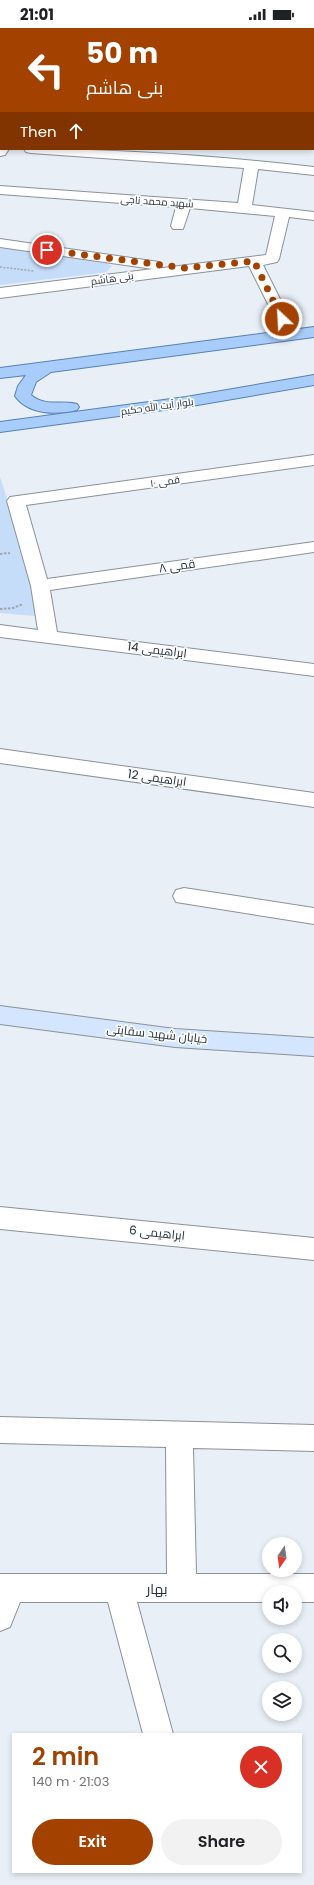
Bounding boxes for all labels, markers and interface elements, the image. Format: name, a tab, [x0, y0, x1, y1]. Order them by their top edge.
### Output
text: 21:01	[20, 4, 54, 25]
text: 50 m	[86, 34, 158, 73]
icon: left	[20, 44, 72, 96]
text: بنی هاشم	[86, 75, 163, 100]
icon: ahead	[65, 120, 87, 142]
text: Then	[20, 121, 57, 142]
street label: شهید محمد ناجی	[120, 191, 194, 212]
pin	[30, 233, 64, 267]
icon: arrive	[36, 239, 58, 261]
street label: بنی هاشم	[90, 268, 134, 289]
position arrow	[261, 298, 303, 340]
street label: بلوار آیت الله حکیم	[120, 394, 194, 419]
street label: قمی ۱۰	[149, 472, 181, 491]
street label: قمی ۸	[158, 555, 196, 576]
street label: ابراهیمی 14	[126, 637, 188, 662]
street label: ابراهیمی 12	[127, 765, 187, 790]
street label: خیابان شهید سقایتی	[106, 1020, 208, 1047]
street label: ابراهیمی 6	[128, 1221, 186, 1244]
north arrow	[262, 1537, 302, 1577]
map controls	[262, 1537, 302, 1721]
street label: بهار	[146, 1579, 167, 1599]
button: sound	[262, 1585, 302, 1625]
button: search	[262, 1633, 302, 1673]
button: layers	[262, 1681, 302, 1721]
text: 2 min	[32, 1740, 99, 1773]
button: close	[240, 1746, 282, 1788]
text: 140 m · 21:03	[32, 1772, 109, 1791]
button: Exit	[32, 1819, 153, 1865]
button: Share	[161, 1819, 282, 1865]

